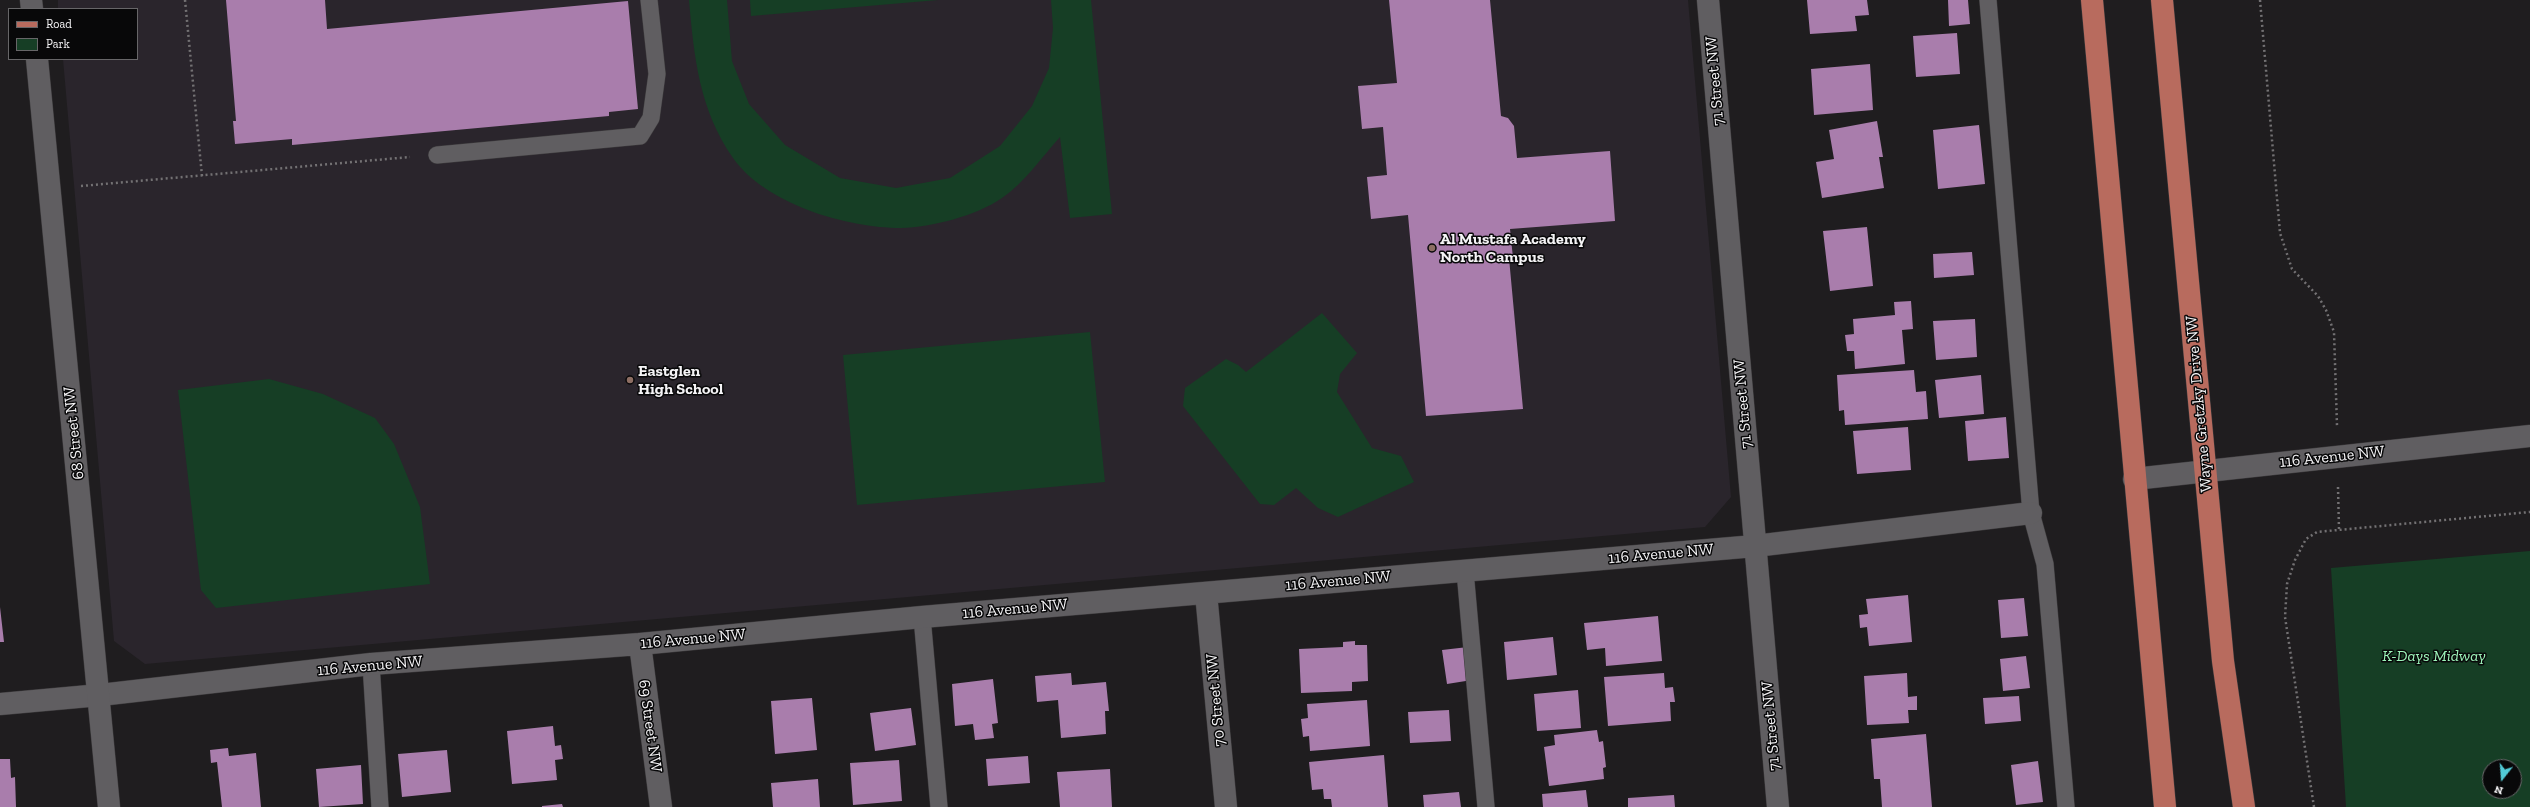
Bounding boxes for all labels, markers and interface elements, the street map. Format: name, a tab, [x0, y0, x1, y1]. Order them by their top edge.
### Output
legend	[8, 8, 138, 60]
text: Road	[46, 17, 72, 31]
street label: 71 Street NW	[1702, 35, 1728, 127]
text: Park	[46, 37, 70, 51]
place label: Al Mustafa Academy North Campus	[1440, 229, 1586, 267]
marker: Al Mustafa Academy North Campus	[1427, 243, 1437, 253]
street label: Wayne Gretzky Drive NW	[2182, 315, 2216, 493]
street label: 71 Street NW	[1730, 358, 1756, 450]
place label: Eastglen High School	[638, 361, 723, 399]
marker: Eastglen High School	[625, 375, 635, 385]
street label: 68 Street NW	[60, 386, 88, 480]
street label: 116 Avenue NW	[2279, 442, 2385, 472]
street label: 116 Avenue NW	[1608, 540, 1714, 568]
street label: 116 Avenue NW	[1285, 567, 1391, 595]
street label: 116 Avenue NW	[962, 595, 1068, 623]
street label: 116 Avenue NW	[640, 625, 746, 653]
park label: K-Days Midway	[2382, 646, 2486, 666]
street label: 116 Avenue NW	[317, 652, 423, 680]
street label: 70 Street NW	[1202, 653, 1230, 747]
street label: 69 Street NW	[634, 679, 666, 773]
street label: 71 Street NW	[1758, 680, 1784, 772]
north arrow	[2482, 759, 2522, 799]
text: N	[2493, 783, 2505, 797]

